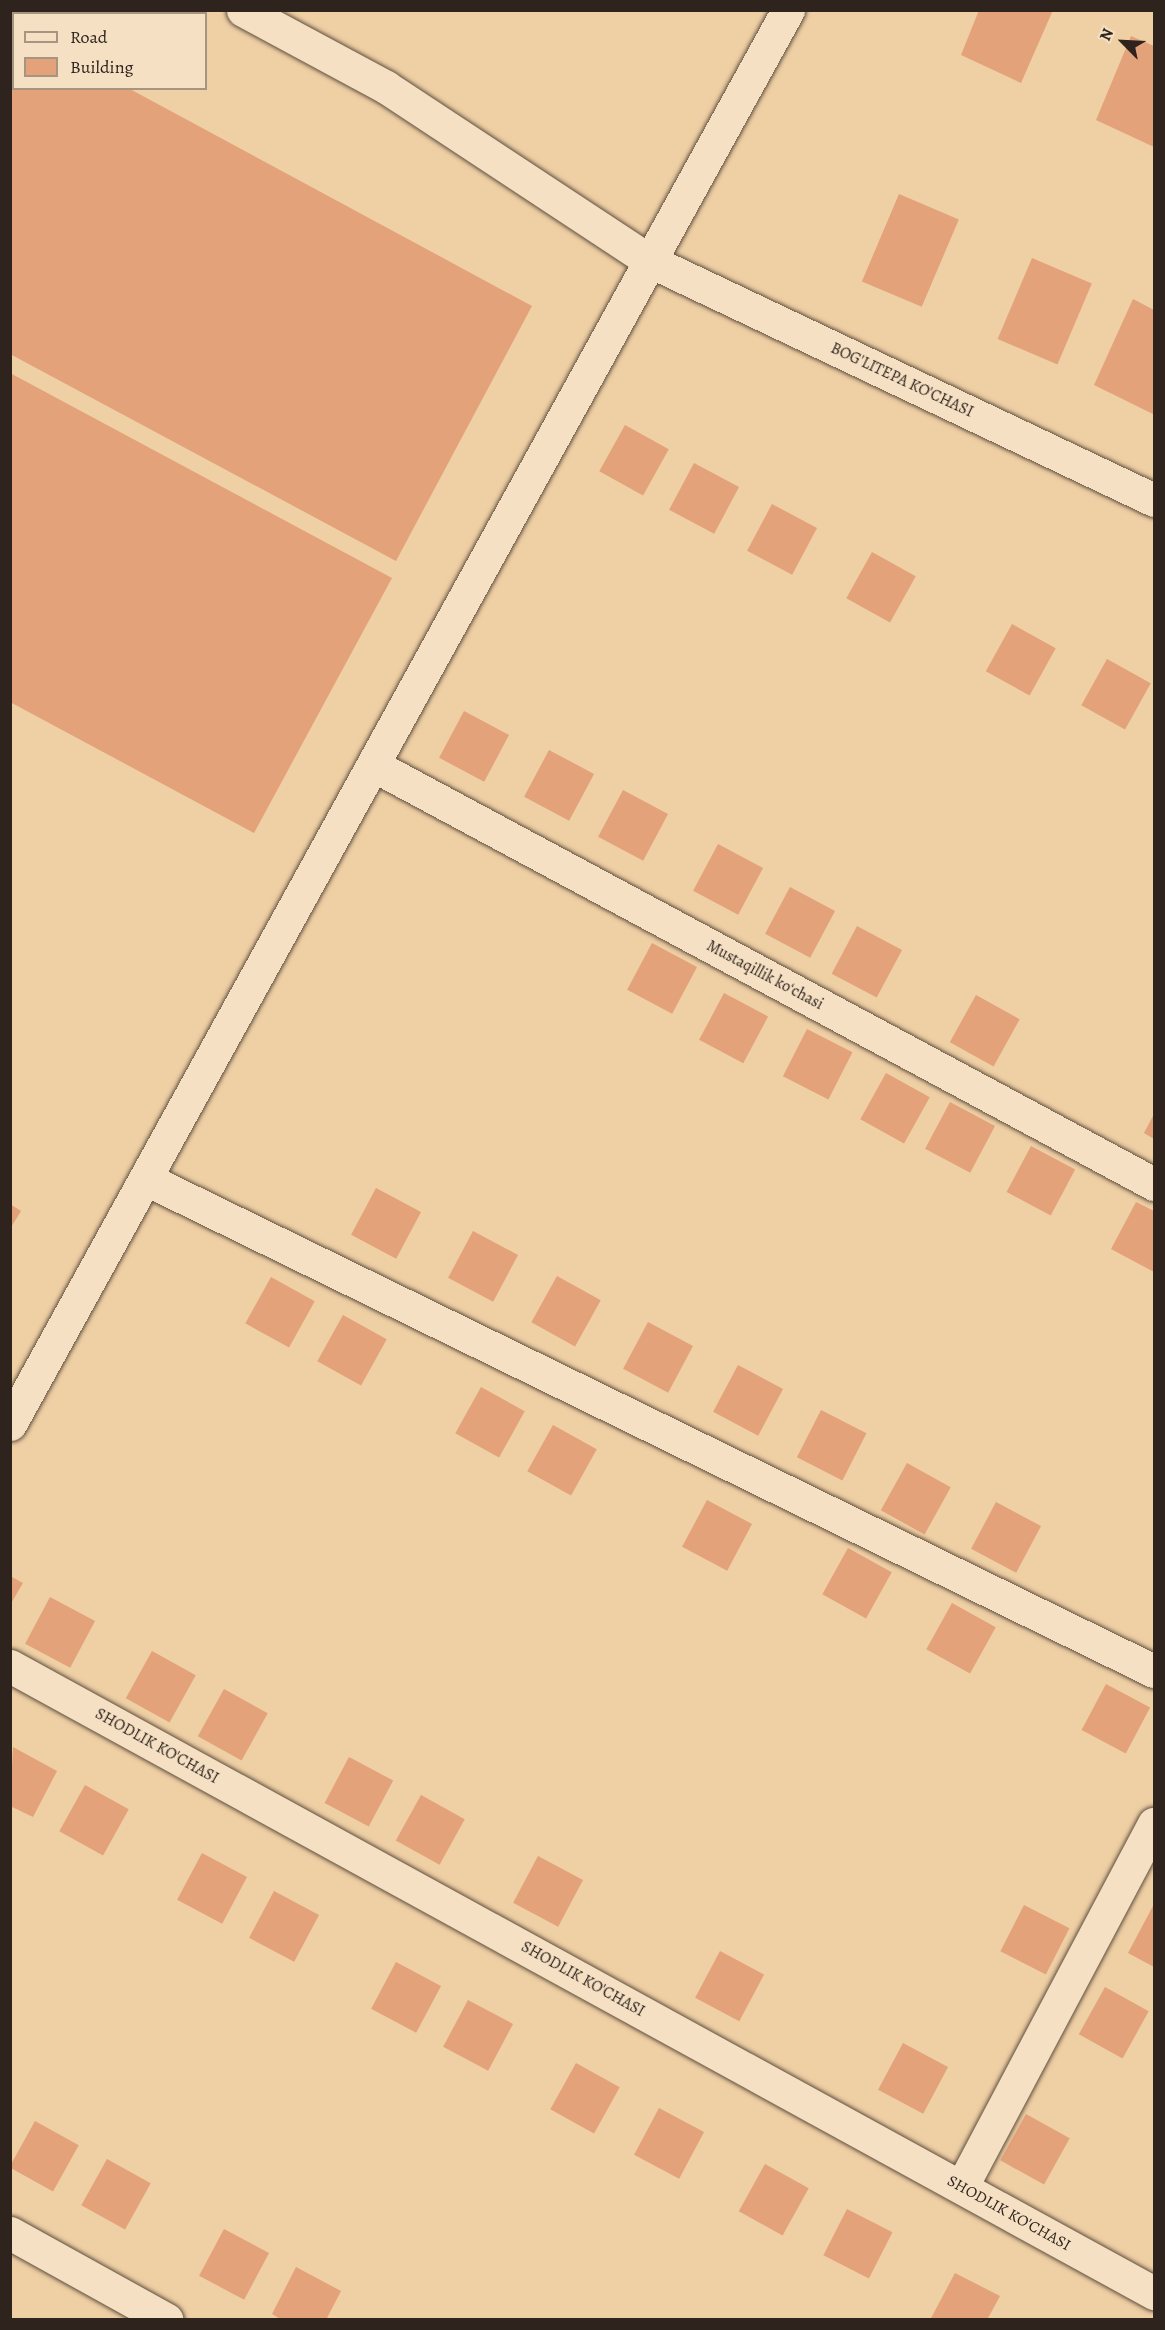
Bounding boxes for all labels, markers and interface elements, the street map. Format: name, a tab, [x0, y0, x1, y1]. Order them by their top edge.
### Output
legend	[12, 12, 207, 90]
north arrow	[1093, 12, 1153, 72]
text: Road	[70, 25, 107, 49]
text: N	[1094, 25, 1119, 44]
text: Building	[70, 55, 134, 79]
street label: BOG'LITEPA KO'CHASI	[828, 339, 976, 421]
street label: Mustaqillik koʻchasi	[703, 936, 827, 1014]
street label: SHODLIK KO'CHASI	[92, 1704, 222, 1788]
street label: SHODLIK KO'CHASI	[518, 1937, 648, 2021]
street label: SHODLIK KO'CHASI	[944, 2171, 1074, 2255]

